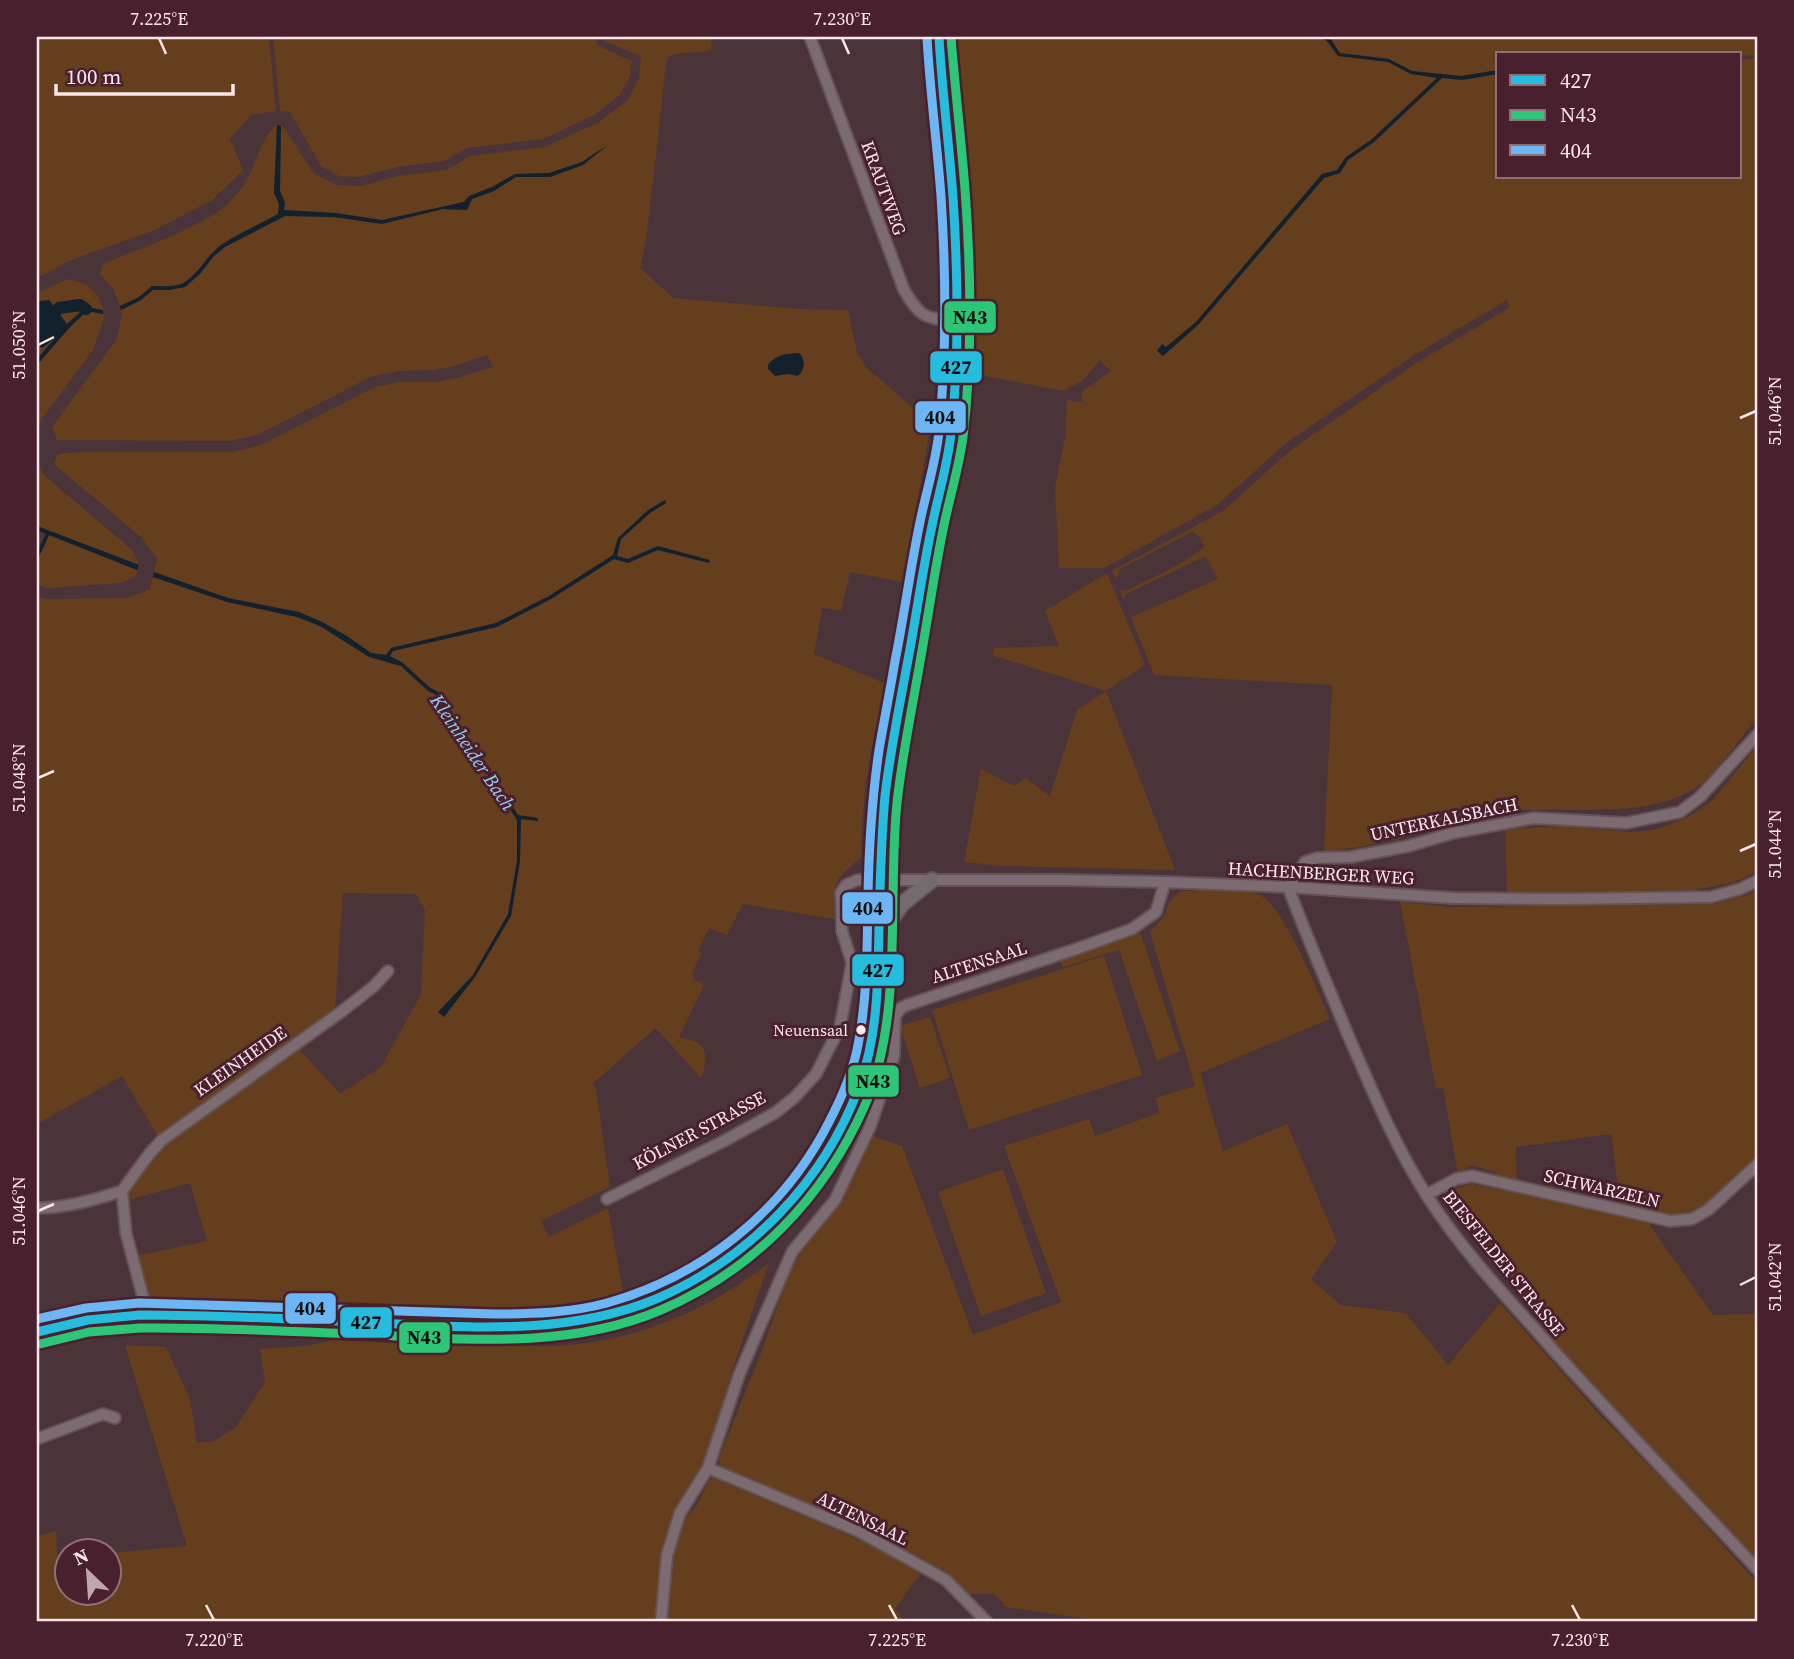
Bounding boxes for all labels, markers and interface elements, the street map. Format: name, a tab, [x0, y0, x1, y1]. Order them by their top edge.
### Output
text: 7.225°E	[130, 6, 188, 31]
text: 7.230°E	[813, 6, 871, 31]
scale bar	[56, 52, 233, 96]
legend	[1496, 52, 1742, 178]
text: 100 m	[66, 62, 121, 91]
text: 427	[1560, 66, 1592, 95]
text: N43	[1560, 100, 1596, 129]
text: 404	[1560, 136, 1592, 165]
street label: KRAUTWEG	[855, 137, 913, 239]
line badge: N43	[943, 300, 997, 334]
text: N43	[953, 304, 987, 330]
text: 51.050°N	[6, 310, 31, 380]
line badge: 427	[929, 350, 983, 384]
text: 427	[941, 354, 971, 380]
text: 51.046°N	[1762, 376, 1787, 446]
line badge: 404	[914, 400, 967, 434]
text: 404	[925, 404, 955, 430]
water label: Kleinheider Bach	[424, 688, 522, 816]
text: 51.048°N	[6, 743, 31, 813]
street label: UNTERKALSBACH	[1368, 791, 1520, 847]
text: 51.044°N	[1762, 809, 1787, 879]
street label: HACHENBERGER WEG	[1227, 856, 1415, 890]
line badge: 404	[841, 891, 894, 925]
text: 404	[853, 895, 883, 921]
street label: ALTENSAAL	[928, 935, 1030, 989]
line badge: 427	[851, 953, 905, 987]
text: 427	[863, 957, 893, 983]
place label: Neuensaal	[773, 1019, 848, 1041]
street label: KLEINHEIDE	[189, 1020, 291, 1102]
marker: Neuensaal	[854, 1023, 868, 1037]
line badge: N43	[847, 1064, 900, 1098]
text: N43	[856, 1068, 890, 1094]
street label: KÖLNER STRASSE	[628, 1084, 770, 1175]
street label: SCHWARZELN	[1542, 1163, 1662, 1213]
text: 51.046°N	[6, 1176, 31, 1246]
street label: BIESFELDER STRASSE	[1437, 1185, 1571, 1341]
text: 51.042°N	[1762, 1242, 1787, 1312]
line badge: 404	[284, 1292, 337, 1325]
text: 404	[295, 1295, 325, 1321]
line badge: 427	[339, 1306, 393, 1339]
text: 427	[351, 1309, 381, 1335]
line badge: N43	[398, 1321, 451, 1354]
text: N43	[407, 1324, 441, 1350]
street label: ALTENSAAL	[813, 1485, 913, 1551]
north arrow	[52, 1536, 122, 1606]
text: N	[69, 1542, 93, 1571]
text: 7.220°E	[185, 1627, 243, 1652]
text: 7.225°E	[868, 1627, 926, 1652]
text: 7.230°E	[1551, 1627, 1609, 1652]

